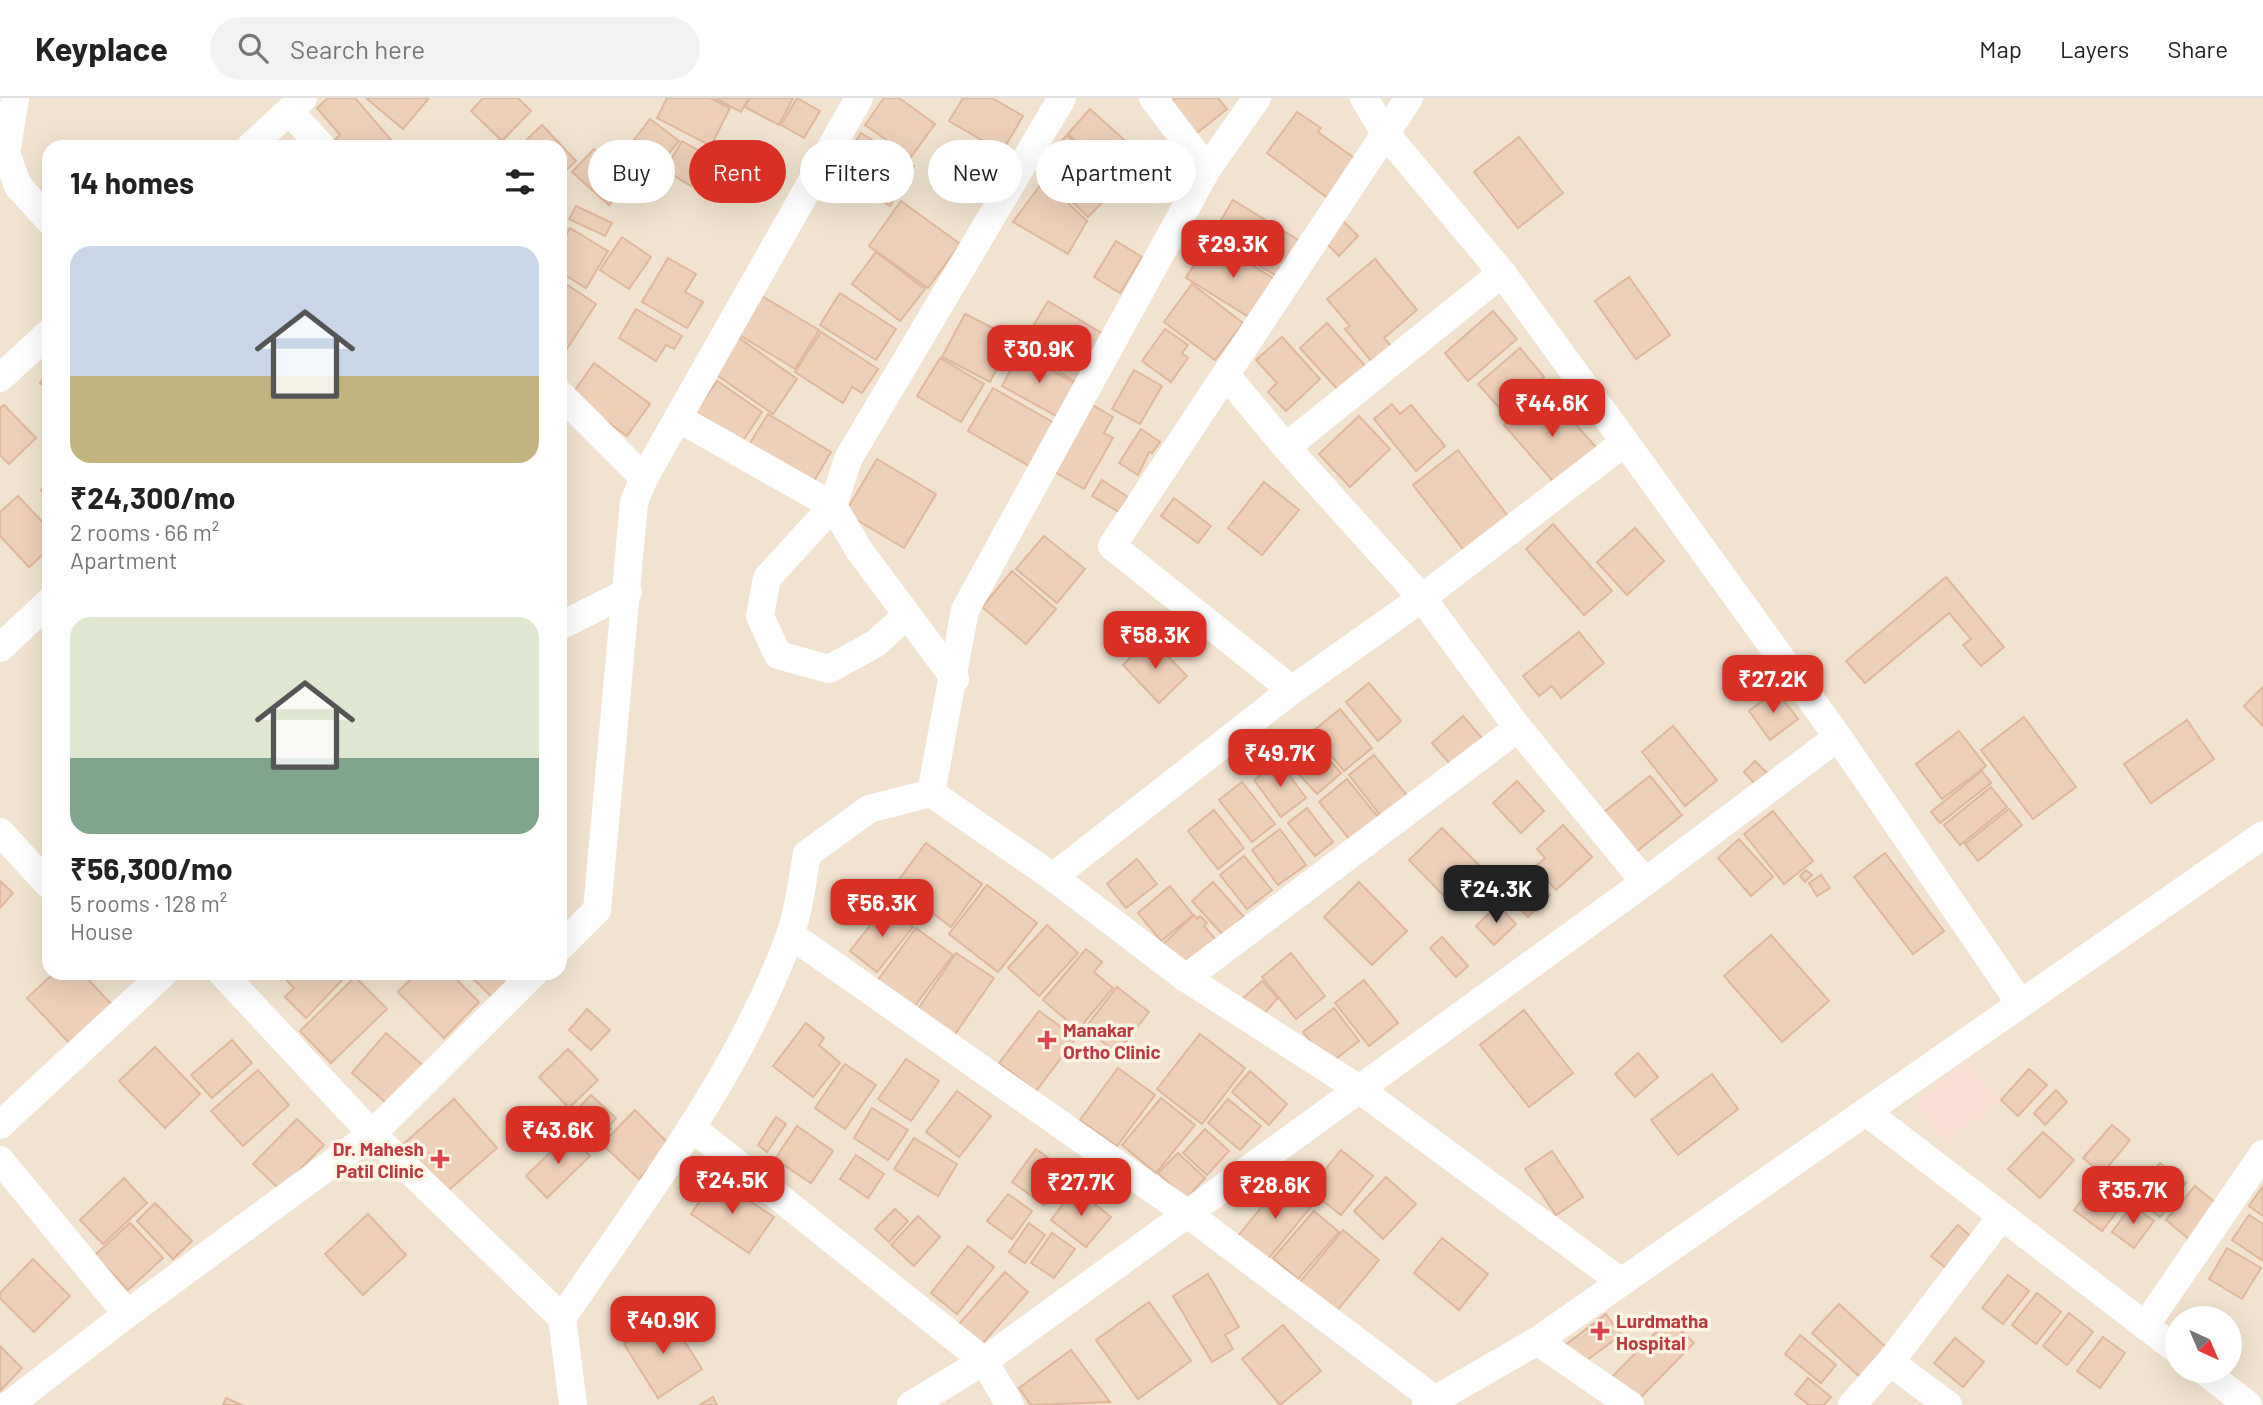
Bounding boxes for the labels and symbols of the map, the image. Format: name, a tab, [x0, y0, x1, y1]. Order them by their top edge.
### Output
pin: ₹29.3K	[1176, 220, 1290, 280]
pin: ₹30.9K	[982, 326, 1096, 385]
pin: ₹44.6K	[1495, 380, 1609, 439]
pin: ₹58.3K	[1098, 612, 1212, 671]
pin: ₹27.2K	[1716, 656, 1830, 715]
pin: ₹49.7K	[1223, 730, 1337, 789]
pin: ₹24.3K	[1439, 866, 1553, 925]
pin: ₹56.3K	[825, 880, 939, 939]
place label: Manakar Ortho Clinic	[1063, 1018, 1161, 1063]
marker: Manakar Ortho Clinic	[1037, 1030, 1057, 1050]
pin: ₹43.6K	[501, 1107, 615, 1166]
place label: Dr. Mahesh Patil Clinic	[333, 1137, 424, 1182]
marker: Dr. Mahesh Patil Clinic	[430, 1149, 450, 1169]
pin: ₹24.5K	[675, 1156, 789, 1216]
pin: ₹27.7K	[1024, 1158, 1138, 1218]
pin: ₹28.6K	[1218, 1162, 1332, 1221]
pin: ₹35.7K	[2076, 1166, 2190, 1226]
pin: ₹40.9K	[606, 1296, 720, 1356]
north arrow	[2165, 1306, 2242, 1382]
place label: Lurdmatha Hospital	[1616, 1309, 1708, 1354]
marker: Lurdmatha Hospital	[1590, 1321, 1610, 1341]

